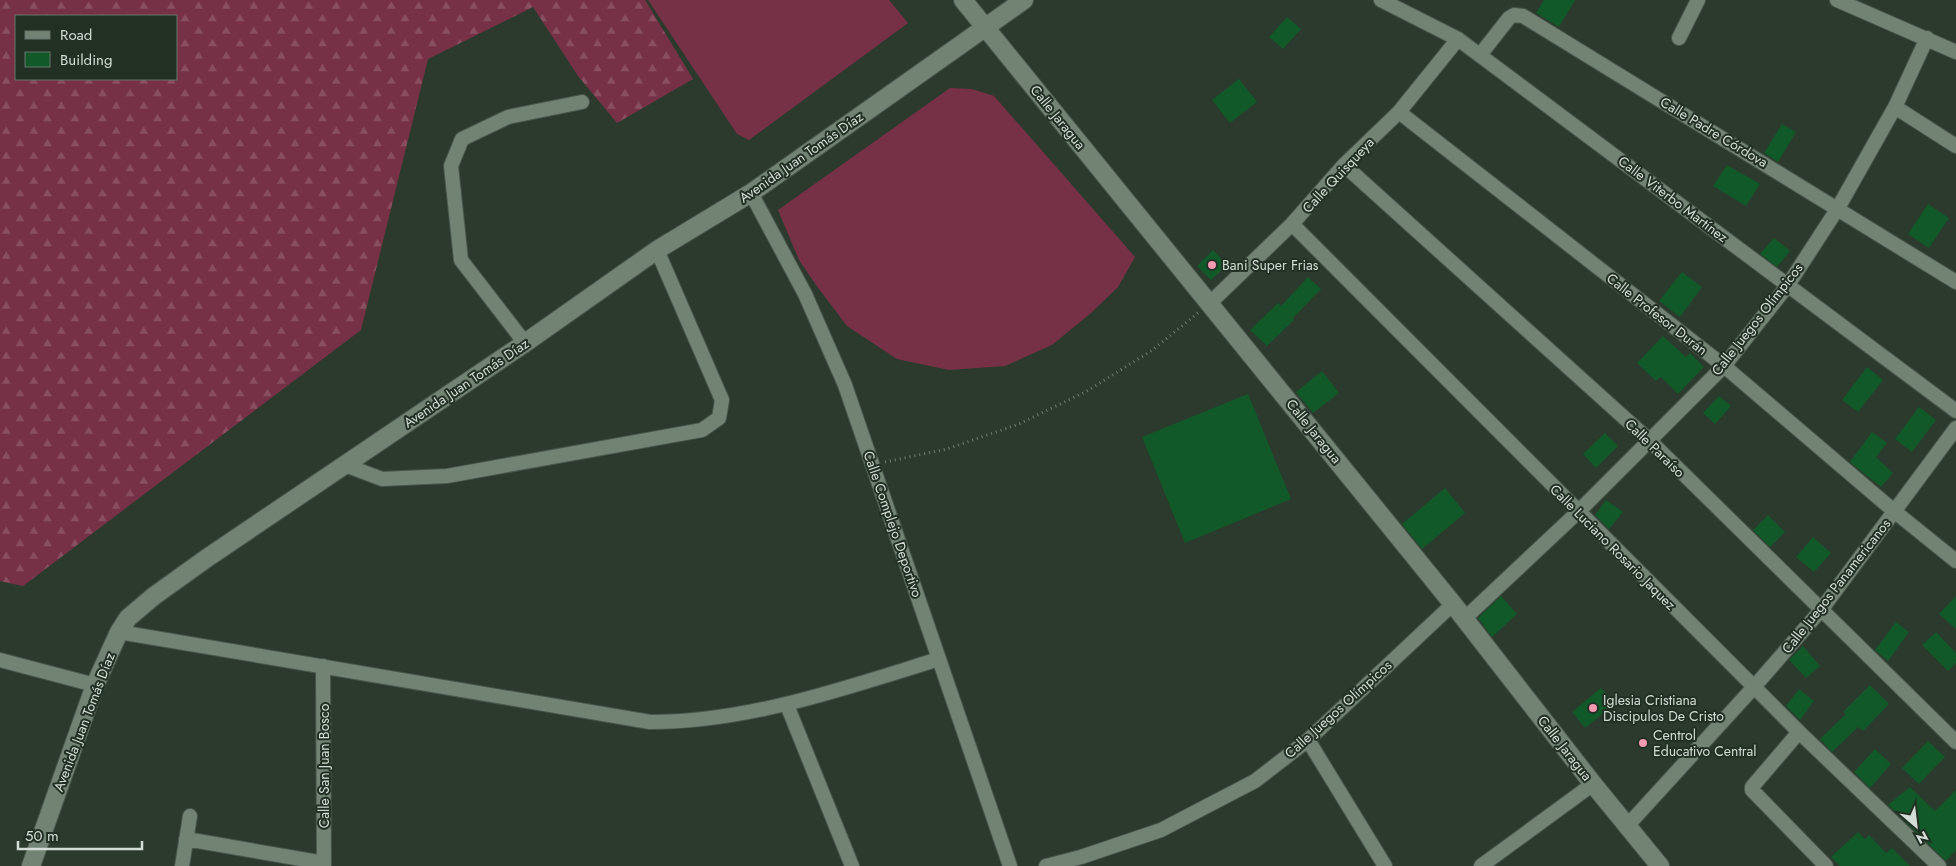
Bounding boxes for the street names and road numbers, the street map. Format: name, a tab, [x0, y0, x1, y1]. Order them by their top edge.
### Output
street label: Calle Jaragua	[1026, 80, 1090, 154]
street label: Calle Padre Córdova	[1656, 92, 1772, 172]
street label: Avenida Juan Tomás Díaz	[735, 106, 867, 207]
street label: Calle Quisqueya	[1298, 133, 1378, 217]
street label: Calle Viterbo Martínez	[1614, 151, 1733, 247]
street label: Calle Juegos Olímpicos	[1707, 258, 1808, 380]
street label: Calle Profesor Durán	[1602, 268, 1712, 360]
street label: Avenida Juan Tomás Díaz	[399, 333, 533, 432]
street label: Calle Jaragua	[1282, 394, 1346, 468]
street label: Calle Paraíso	[1620, 414, 1690, 482]
street label: Calle Complejo Deportivo	[859, 448, 928, 600]
street label: Calle Luciano Rosario Jaquez	[1546, 480, 1681, 615]
street label: Calle Juegos Panamericanos	[1777, 514, 1895, 658]
street label: Avenida Juan Tomás Díaz	[48, 649, 120, 794]
street label: Calle Juegos Olímpicos	[1280, 655, 1396, 763]
street label: Calle San Juan Bosco	[314, 703, 334, 828]
street label: Calle Jaragua	[1533, 711, 1597, 785]

